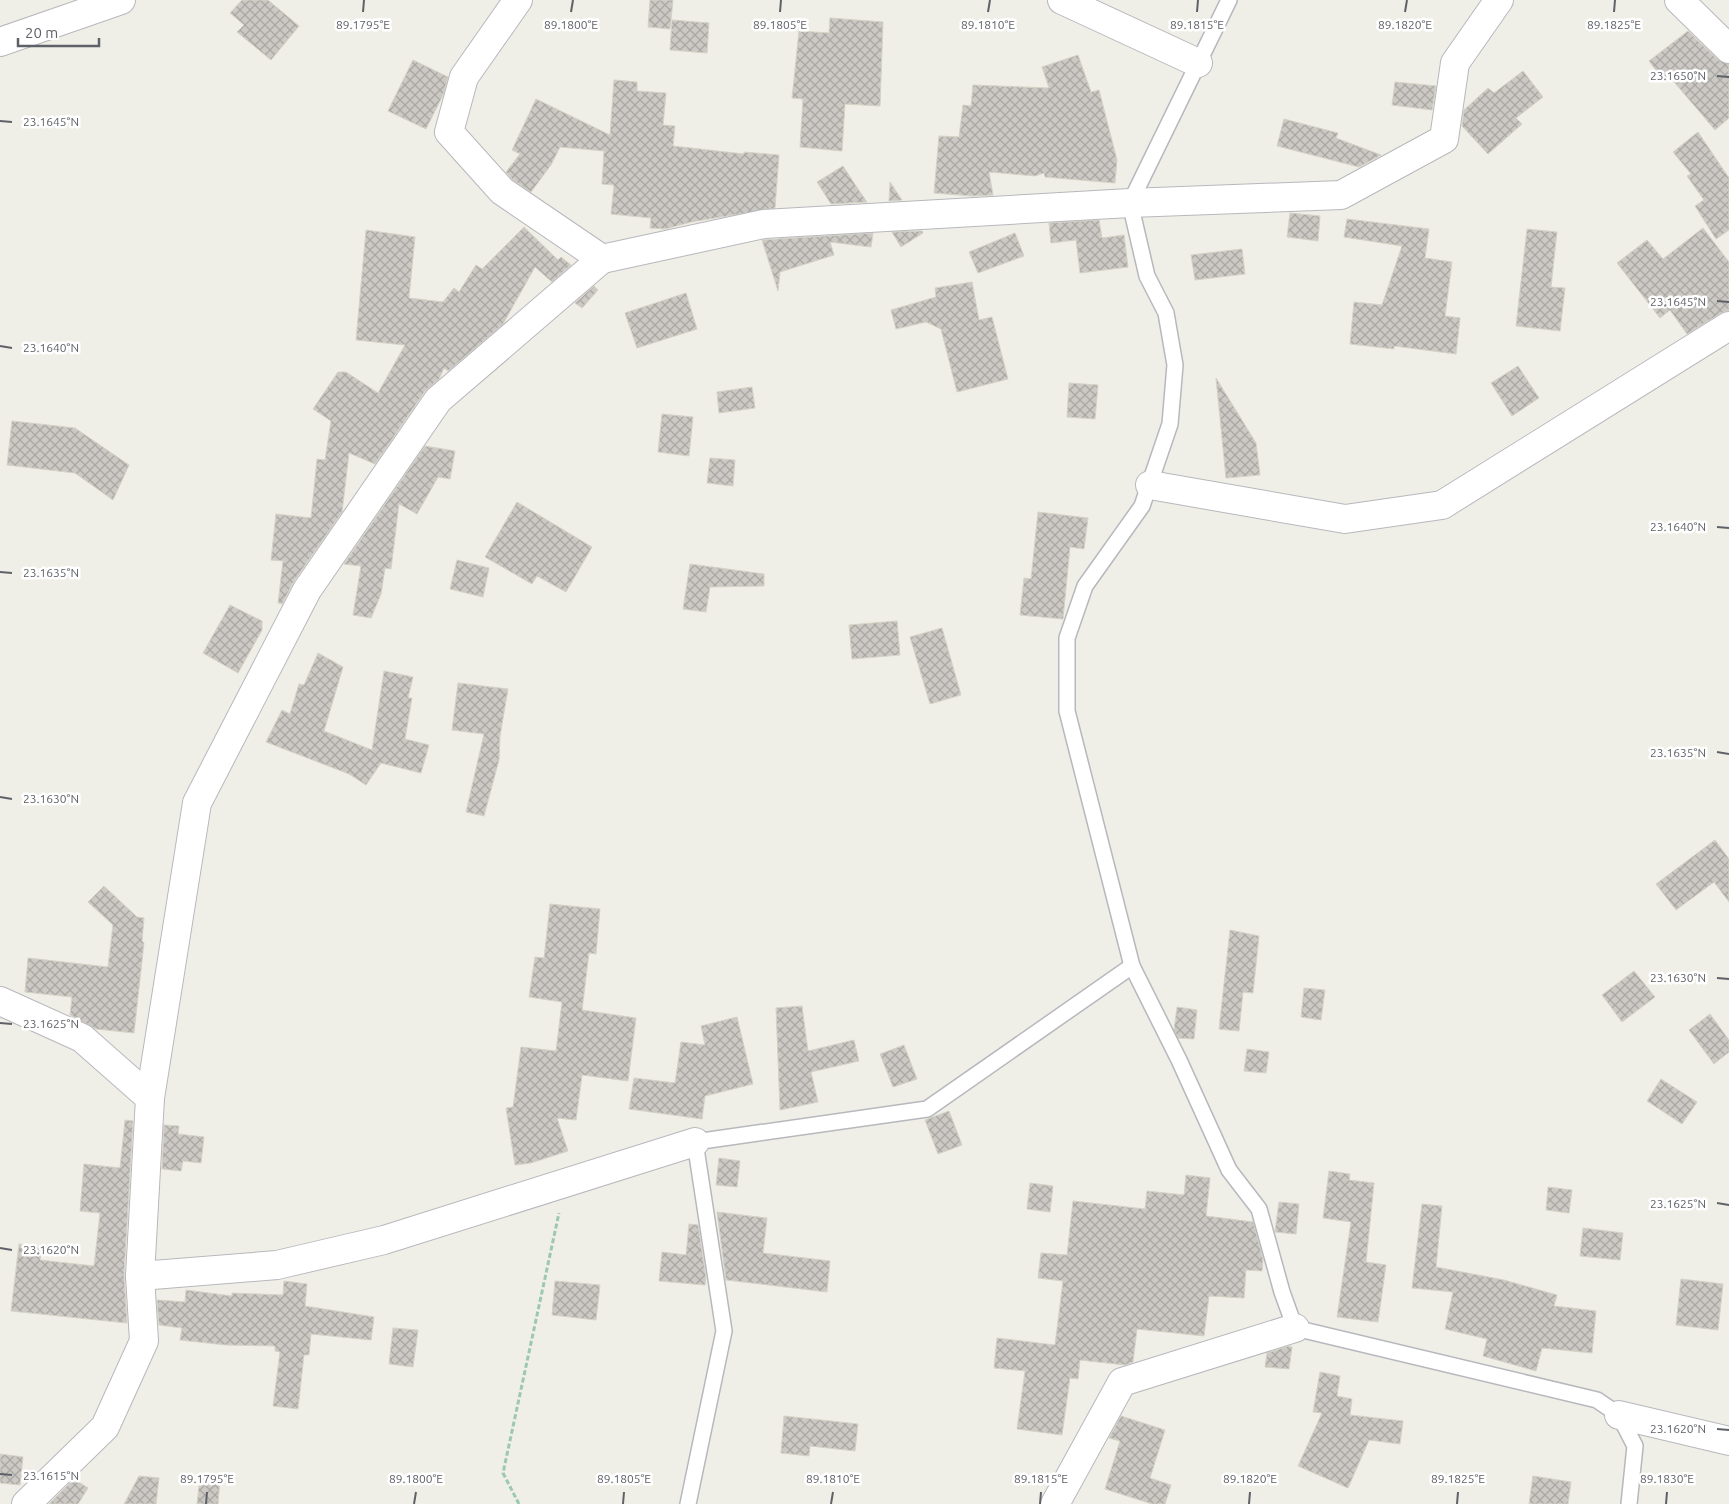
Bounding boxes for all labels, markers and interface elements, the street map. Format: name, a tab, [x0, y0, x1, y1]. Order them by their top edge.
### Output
scale bar	[18, 15, 99, 47]
text: 89.1795°E	[336, 18, 390, 31]
text: 89.1800°E	[544, 18, 598, 31]
text: 89.1805°E	[753, 18, 807, 31]
text: 89.1810°E	[961, 18, 1015, 31]
text: 89.1815°E	[1170, 18, 1224, 31]
text: 89.1820°E	[1378, 18, 1432, 31]
text: 89.1825°E	[1587, 18, 1641, 31]
text: 20 m	[25, 24, 58, 41]
text: 23.1650°N	[1650, 69, 1706, 82]
text: 23.1645°N	[23, 115, 79, 128]
text: 23.1645°N	[1650, 295, 1706, 308]
text: 23.1640°N	[23, 341, 79, 354]
text: 23.1640°N	[1650, 520, 1706, 533]
text: 23.1635°N	[23, 566, 79, 579]
text: 23.1635°N	[1650, 746, 1706, 759]
text: 23.1630°N	[23, 792, 79, 805]
text: 23.1630°N	[1650, 971, 1706, 984]
text: 23.1625°N	[23, 1017, 79, 1030]
text: 23.1625°N	[1650, 1197, 1706, 1210]
text: 23.1620°N	[23, 1243, 79, 1256]
text: 23.1620°N	[1650, 1422, 1706, 1435]
text: 23.1615°N	[23, 1469, 79, 1482]
text: 89.1795°E	[180, 1472, 234, 1485]
text: 89.1800°E	[389, 1472, 443, 1485]
text: 89.1805°E	[597, 1472, 651, 1485]
text: 89.1810°E	[806, 1472, 860, 1485]
text: 89.1815°E	[1014, 1472, 1068, 1485]
text: 89.1820°E	[1223, 1472, 1277, 1485]
text: 89.1825°E	[1431, 1472, 1485, 1485]
text: 89.1830°E	[1640, 1472, 1694, 1485]

